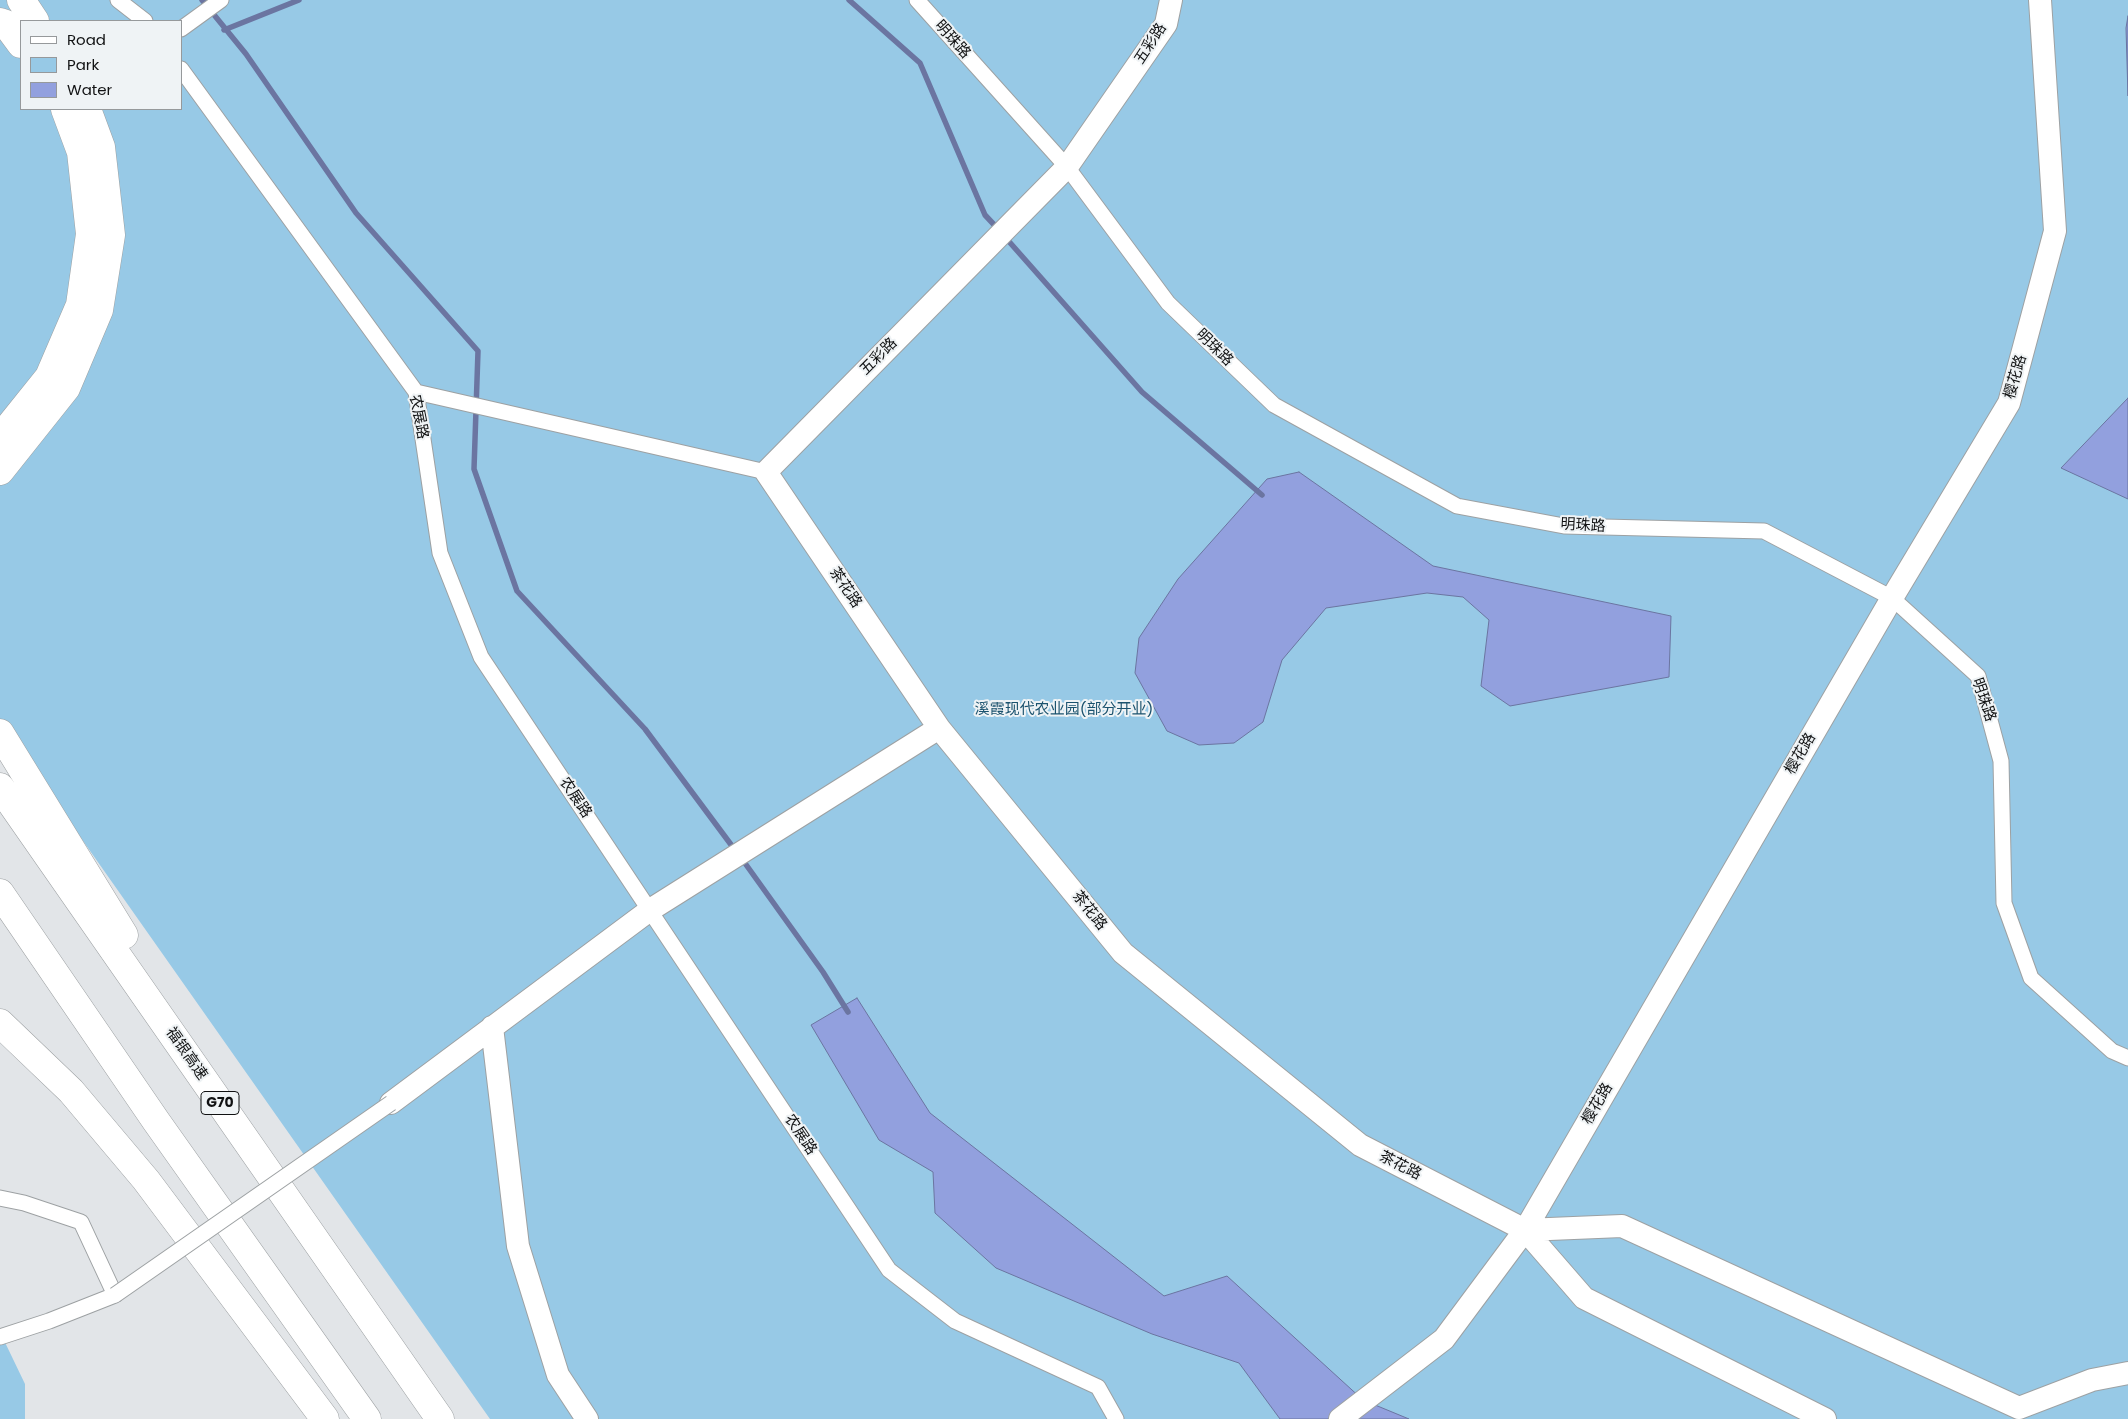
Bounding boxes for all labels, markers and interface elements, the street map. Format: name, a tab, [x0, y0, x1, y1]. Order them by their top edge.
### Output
street label: 明珠路	[930, 17, 974, 63]
legend	[20, 20, 182, 110]
street label: 五彩路	[1131, 20, 1171, 68]
text: Road	[67, 29, 106, 50]
text: Park	[67, 54, 99, 75]
text: Water	[67, 79, 112, 100]
street label: 明珠路	[1192, 326, 1236, 370]
street label: 五彩路	[857, 335, 901, 379]
street label: 樱花路	[2001, 353, 2031, 401]
street label: 农展路	[405, 393, 431, 441]
street label: 明珠路	[1560, 516, 1606, 536]
street label: 茶花路	[825, 564, 865, 612]
street label: 明珠路	[1967, 676, 1999, 724]
park label: 溪霞现代农业园(部分开业)	[975, 701, 1153, 719]
street label: 樱花路	[1782, 730, 1820, 778]
street label: 农展路	[555, 774, 595, 822]
street label: 茶花路	[1068, 888, 1110, 934]
street label: 福银高速	[161, 1024, 211, 1084]
street label: 樱花路	[1579, 1080, 1617, 1128]
road number: G70	[201, 1092, 239, 1114]
street label: 农展路	[780, 1111, 820, 1159]
street label: 茶花路	[1376, 1148, 1424, 1184]

